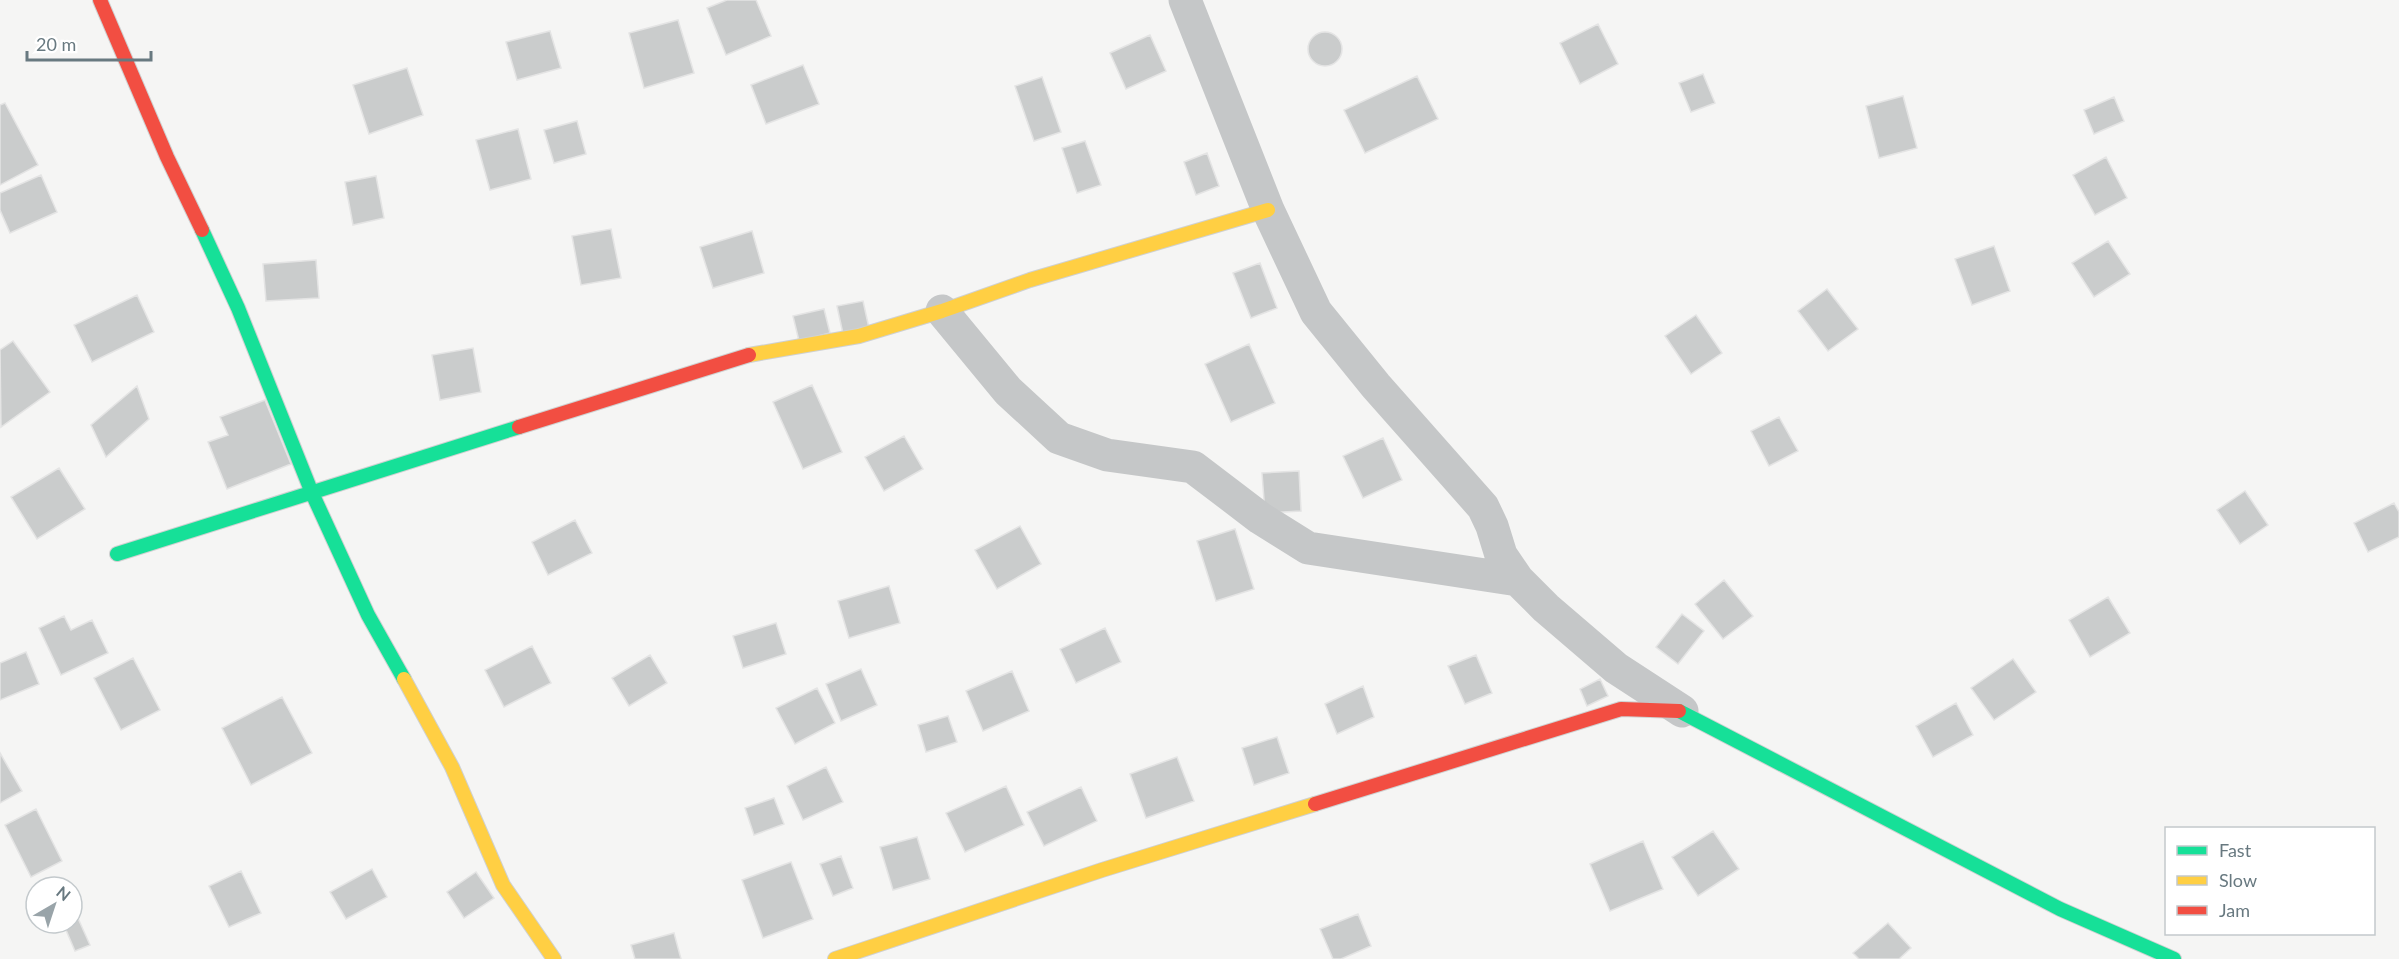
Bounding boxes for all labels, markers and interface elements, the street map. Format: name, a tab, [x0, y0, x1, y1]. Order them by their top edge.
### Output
scale bar	[27, 24, 152, 62]
text: 20 m	[36, 33, 76, 55]
legend	[2165, 827, 2375, 935]
text: Fast	[2219, 839, 2252, 861]
text: Slow	[2219, 869, 2257, 891]
north arrow	[24, 875, 84, 935]
text: N	[53, 882, 75, 904]
text: Jam	[2219, 899, 2250, 921]

